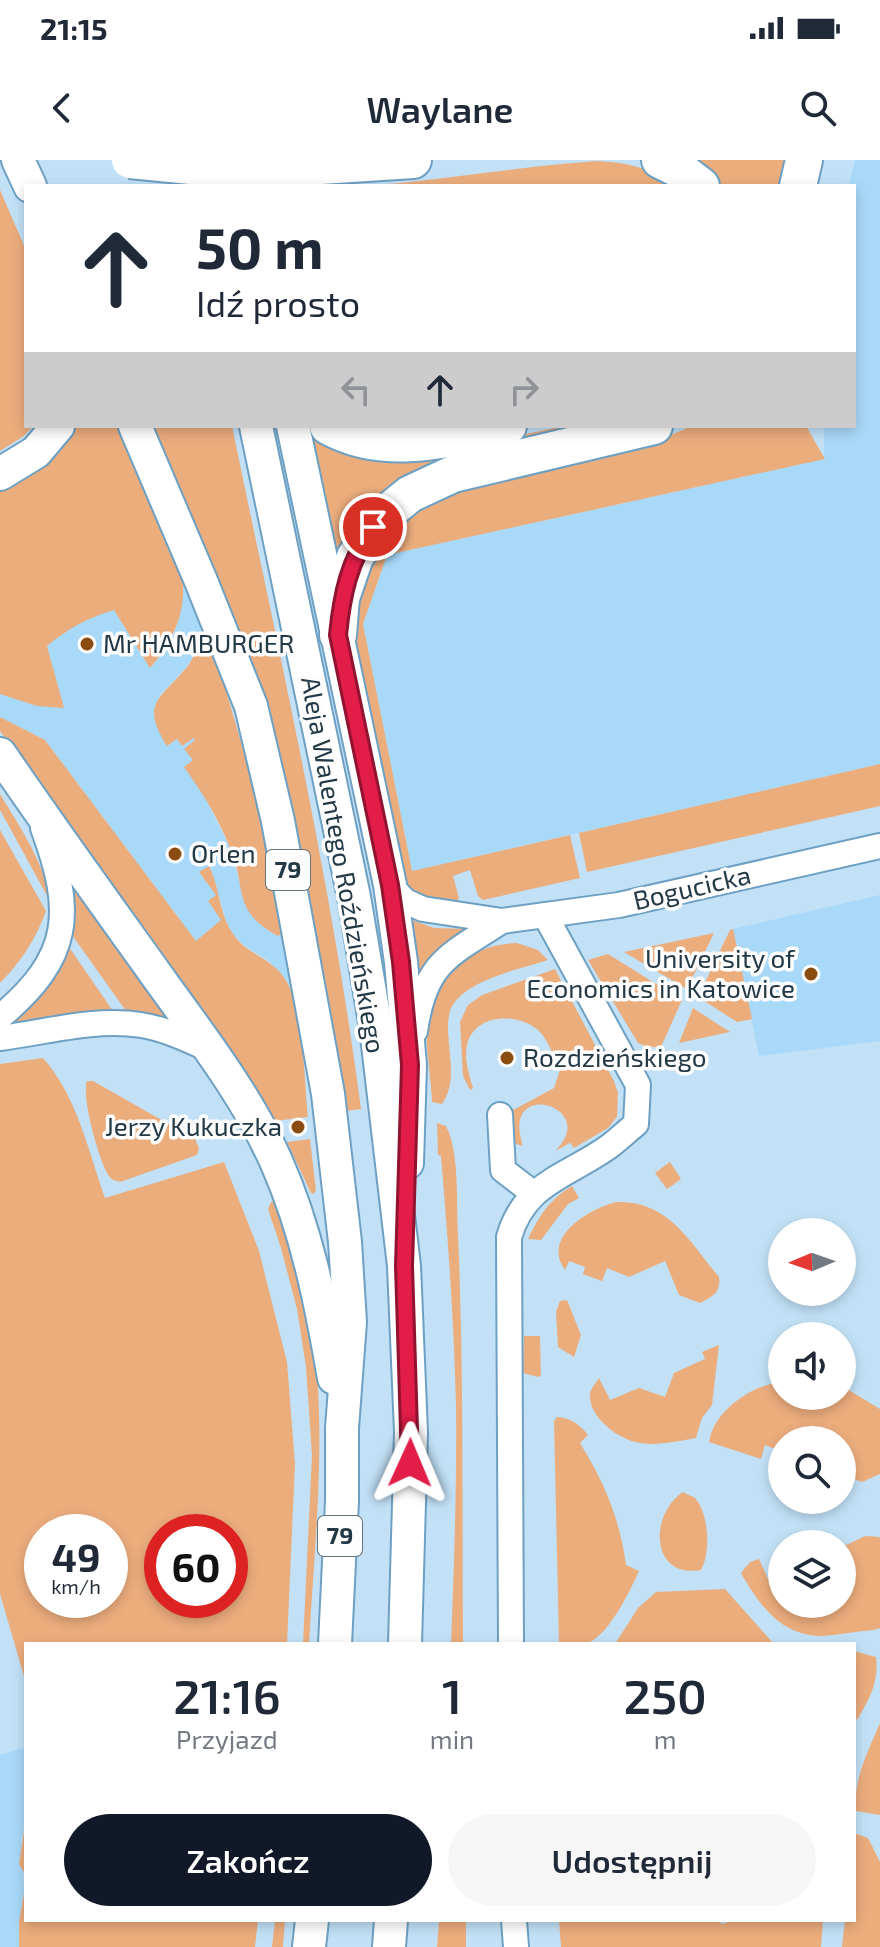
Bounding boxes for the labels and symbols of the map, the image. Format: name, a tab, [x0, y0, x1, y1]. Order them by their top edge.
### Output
pin	[339, 493, 407, 561]
place label: Mr HAMBURGER	[103, 627, 294, 658]
marker: Mr HAMBURGER	[78, 635, 96, 653]
street label: Aleja Walentego Roździeńskiego	[296, 674, 393, 1056]
place label: Orlen	[191, 837, 256, 868]
marker: Orlen	[166, 845, 184, 863]
road number: 79	[266, 850, 310, 890]
street label: Bogucicka	[630, 858, 753, 915]
place label: University of Economics in Katowice	[526, 942, 796, 1003]
marker: University of Economics in Katowice	[802, 965, 820, 983]
place label: Rozdzieńskiego	[523, 1041, 707, 1072]
marker: Rozdzieńskiego	[498, 1049, 516, 1067]
place label: Jerzy Kukuczka	[105, 1110, 282, 1141]
marker: Jerzy Kukuczka	[289, 1118, 307, 1136]
north arrow	[768, 1218, 856, 1306]
position arrow	[368, 1421, 452, 1505]
speed limit sign: 60	[144, 1514, 248, 1618]
road number: 79	[318, 1516, 362, 1556]

